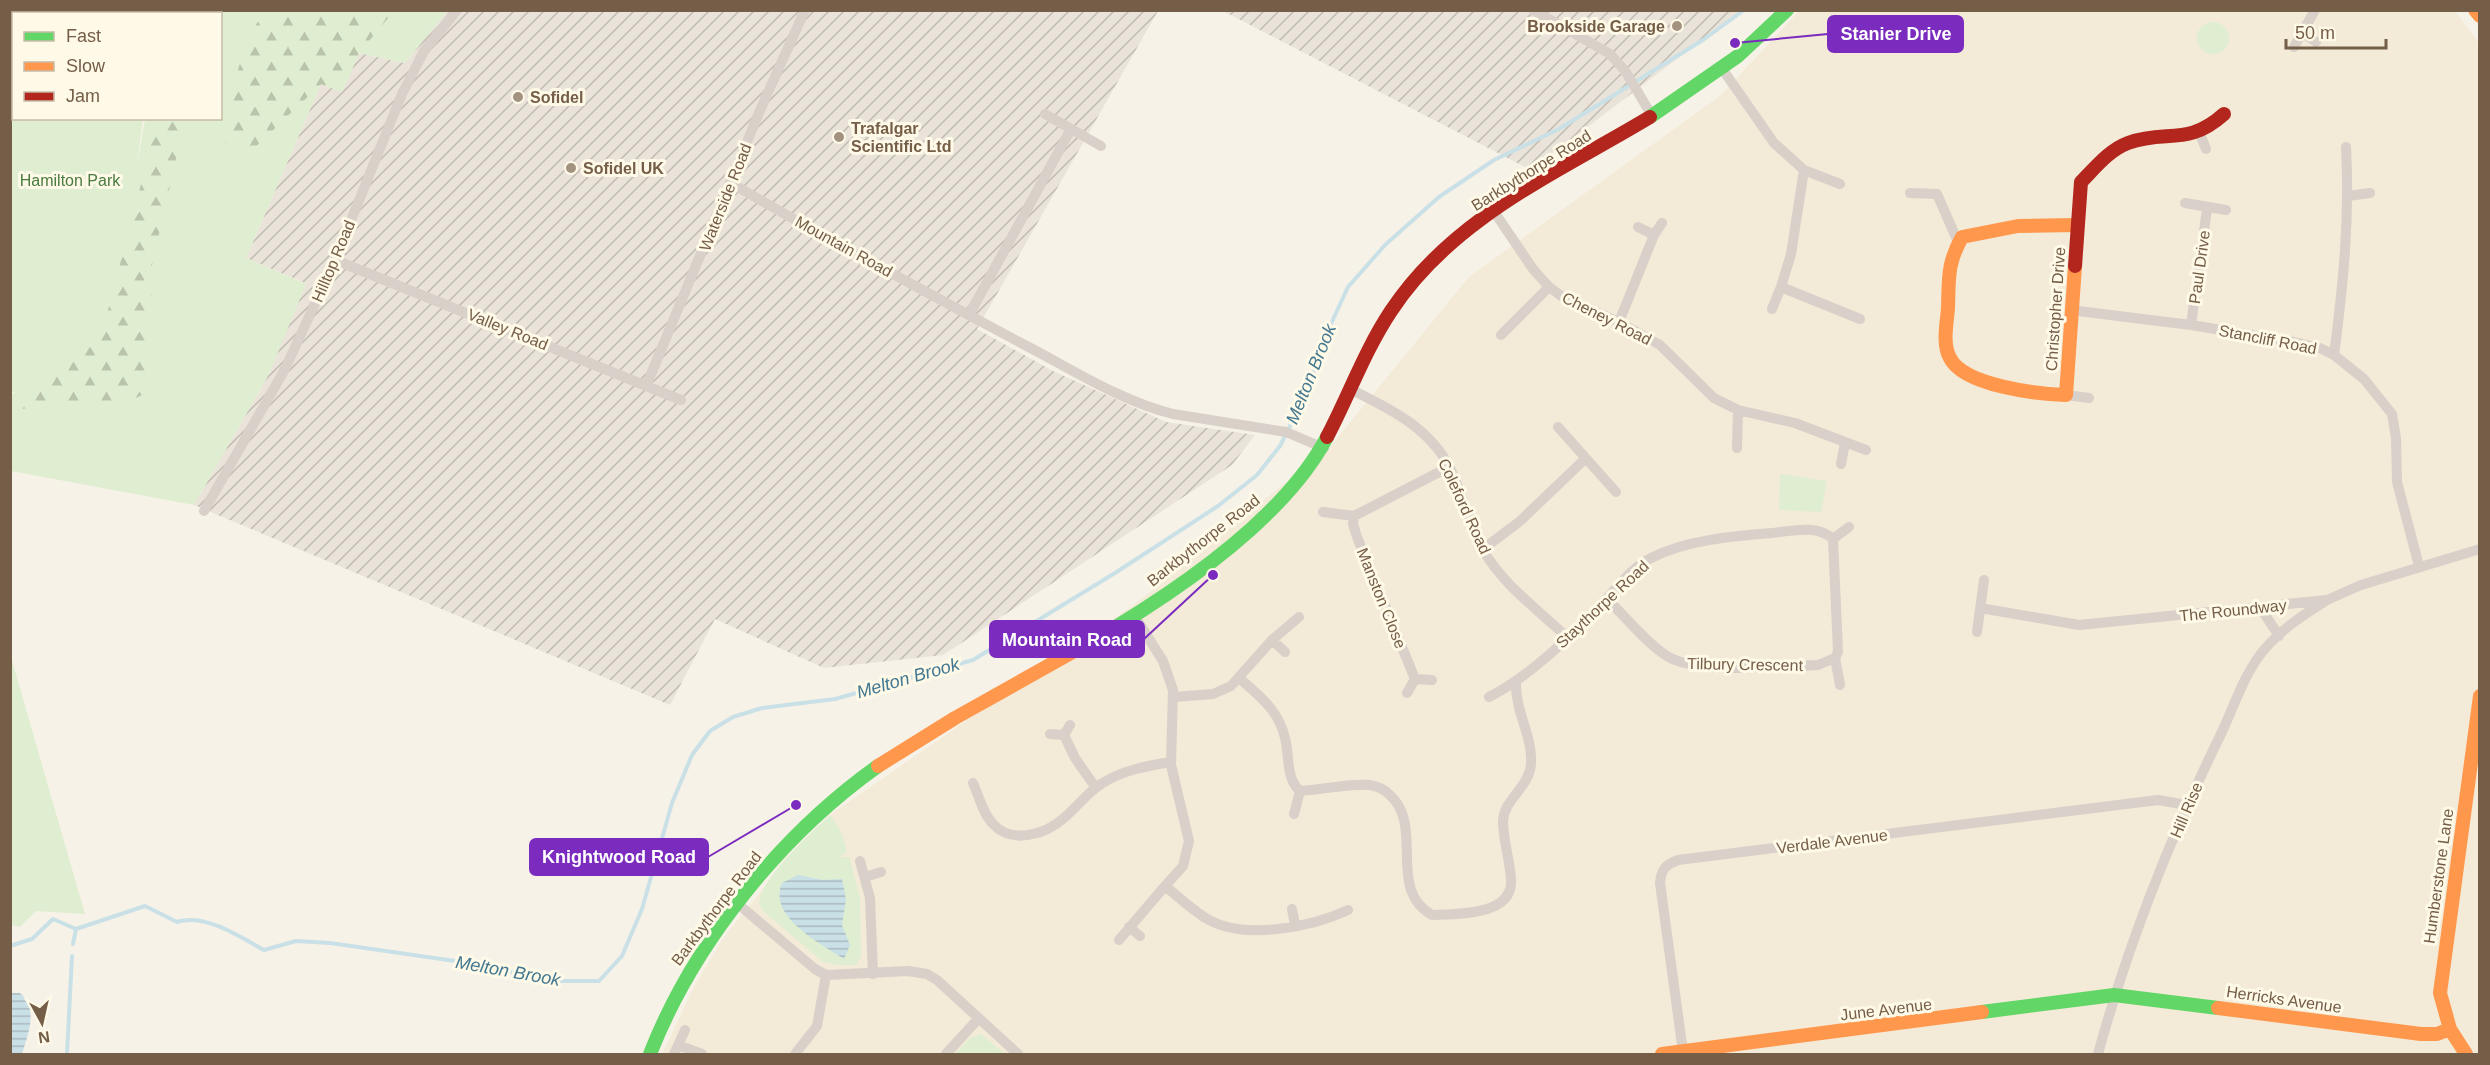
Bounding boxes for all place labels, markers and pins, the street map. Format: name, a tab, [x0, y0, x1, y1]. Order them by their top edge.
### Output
callout: Stanier Drive	[1828, 16, 1963, 52]
place label: Brookside Garage	[1527, 18, 1665, 35]
marker: Brookside Garage	[1670, 19, 1684, 33]
place label: Sofidel	[530, 89, 583, 106]
marker: Sofidel	[511, 90, 525, 104]
place label: Trafalgar Scientific Ltd	[851, 120, 951, 155]
marker: Trafalgar Scientific Ltd	[832, 130, 846, 144]
place label: Sofidel UK	[583, 160, 664, 177]
marker: Sofidel UK	[564, 161, 578, 175]
callout: Mountain Road	[990, 621, 1144, 657]
callout: Knightwood Road	[530, 839, 708, 875]

